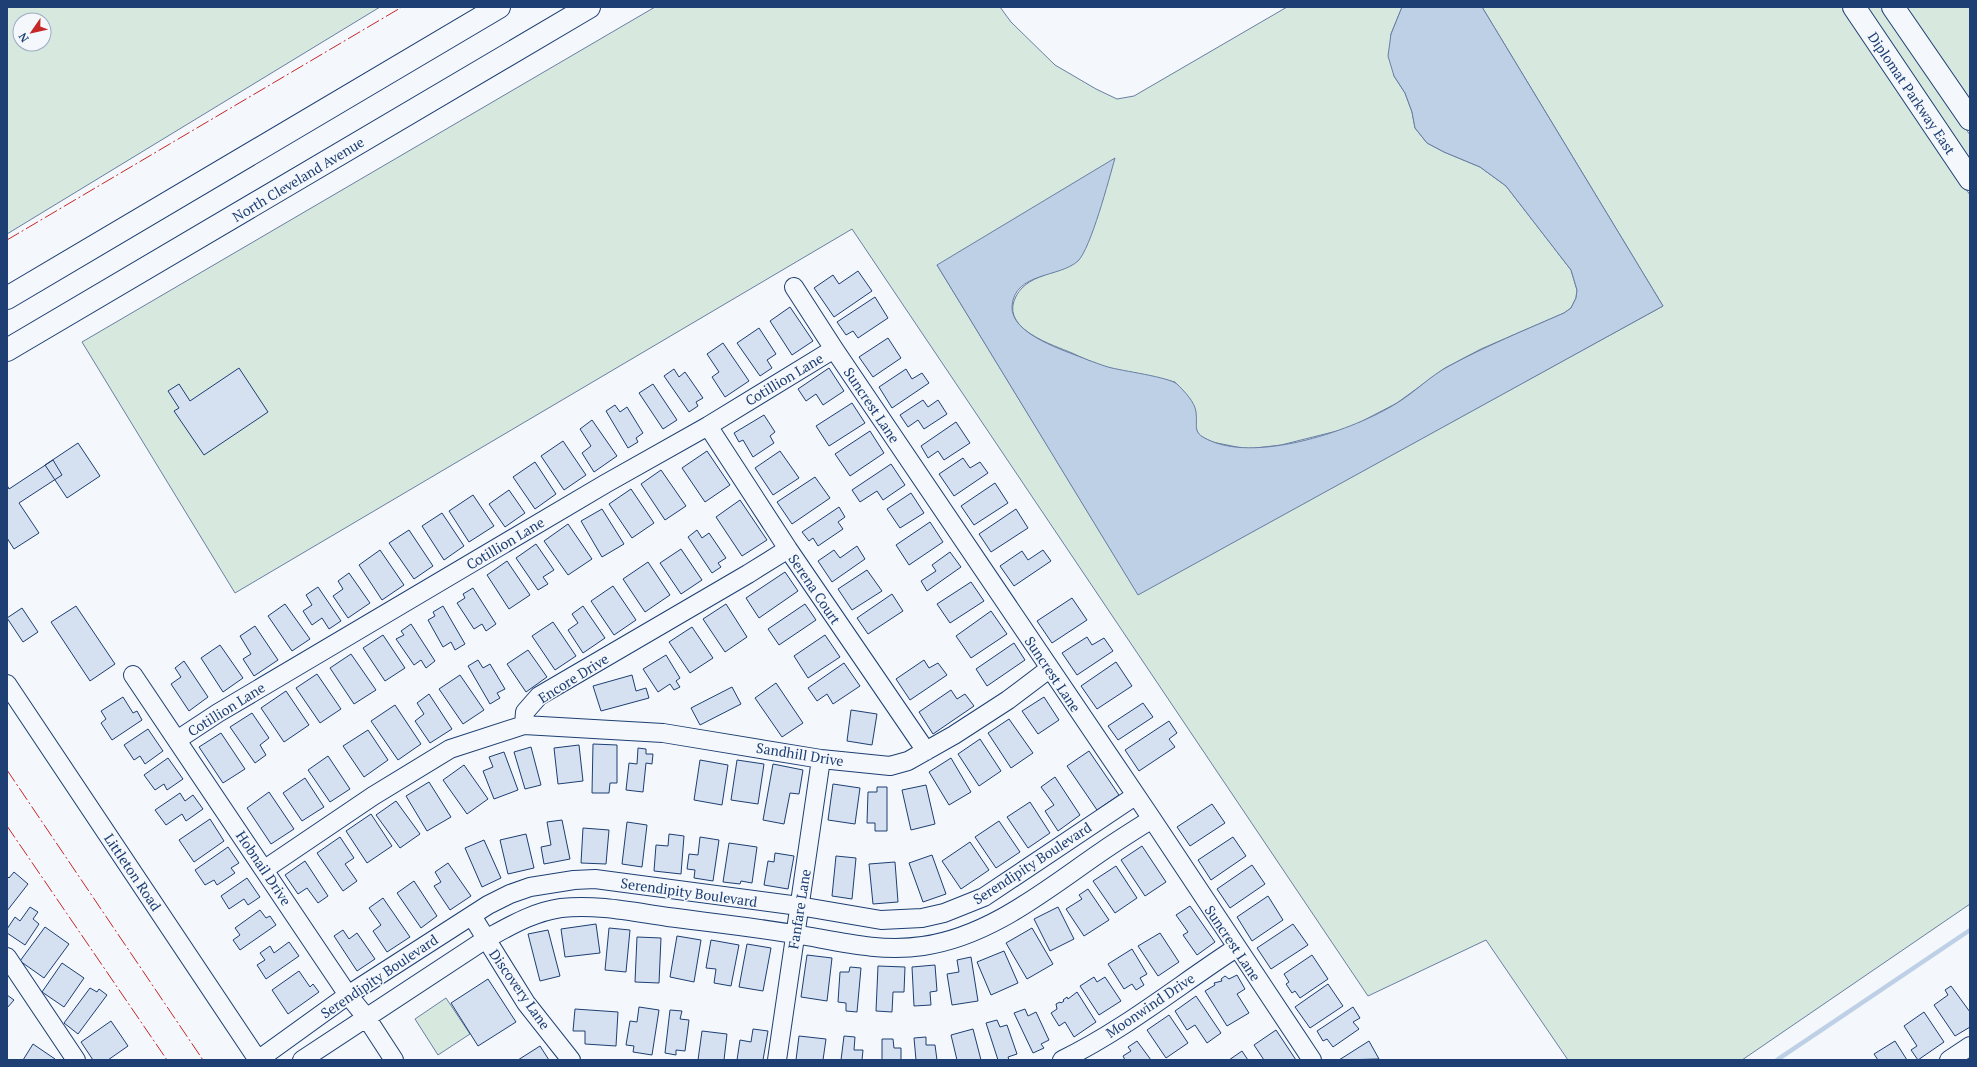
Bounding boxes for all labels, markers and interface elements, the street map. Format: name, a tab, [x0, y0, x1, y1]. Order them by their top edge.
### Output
north arrow	[12, 12, 52, 52]
street label: Diplomat Parkway East	[1864, 28, 1961, 159]
text: N	[15, 30, 32, 45]
street label: North Cleveland Avenue	[229, 132, 367, 226]
street label: Cotillion Lane	[741, 348, 827, 410]
street label: Suncrest Lane	[840, 363, 904, 447]
street label: Cotillion Lane	[462, 512, 548, 574]
street label: Serena Court	[785, 550, 846, 628]
street label: Suncrest Lane	[1021, 632, 1085, 716]
street label: Encore Drive	[534, 649, 612, 707]
street label: Cotillion Lane	[184, 678, 268, 740]
street label: Sandhill Drive	[755, 738, 845, 770]
street label: Serendipity Boulevard	[969, 817, 1095, 908]
street label: Hobnail Drive	[232, 827, 296, 909]
street label: Littleton Road	[100, 830, 166, 915]
street label: Fanfare Lane	[783, 868, 815, 950]
street label: Serendipity Boulevard	[619, 873, 759, 911]
street label: Suncrest Lane	[1201, 901, 1265, 985]
street label: Serendipity Boulevard	[317, 929, 442, 1022]
street label: Discovery Lane	[485, 945, 555, 1033]
street label: Moonwind Drive	[1102, 968, 1198, 1042]

